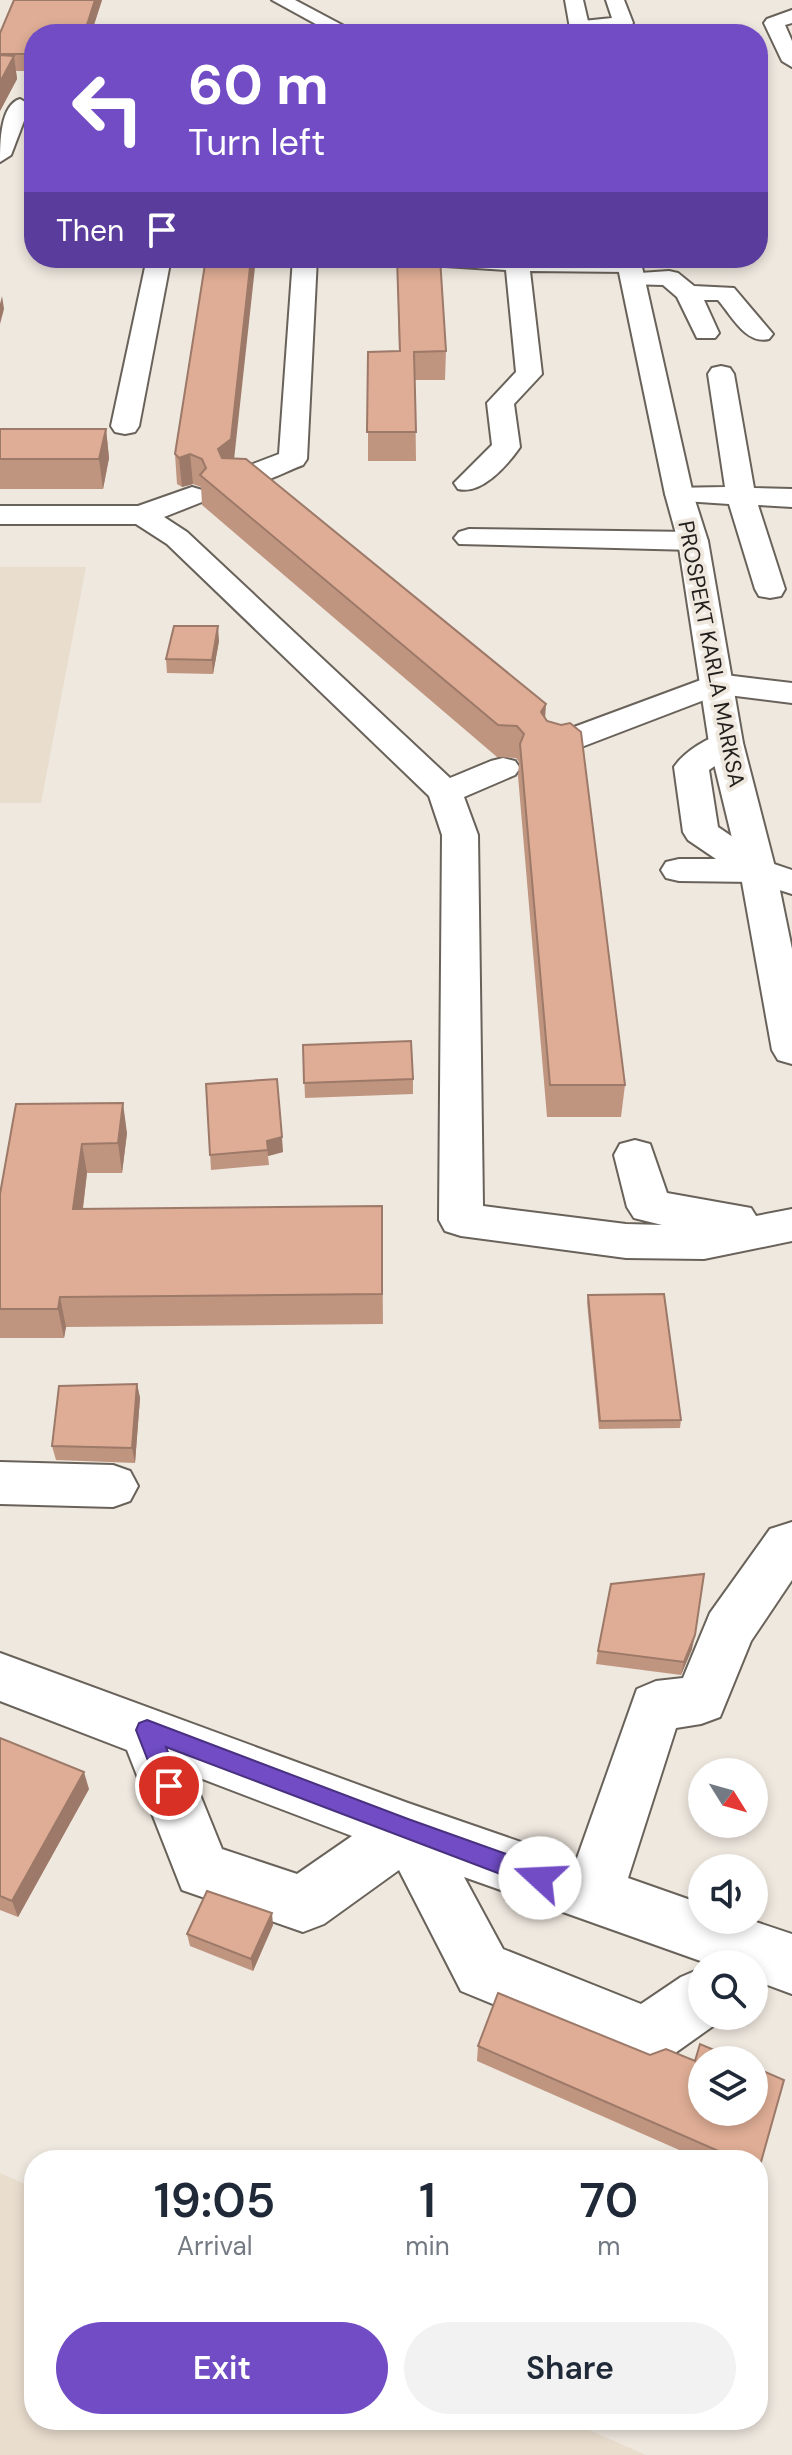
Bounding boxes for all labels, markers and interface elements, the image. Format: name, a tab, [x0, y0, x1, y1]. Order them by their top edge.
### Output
text: 60 m	[188, 48, 329, 121]
icon: left	[56, 56, 160, 160]
text: Turn left	[188, 119, 325, 166]
icon: arrive	[140, 208, 184, 252]
text: Then	[56, 211, 124, 250]
street label: PROSPEKT KARLA MARKSA	[671, 518, 752, 790]
pin	[135, 1752, 203, 1820]
north arrow	[688, 1758, 768, 1838]
map controls	[688, 1758, 768, 2126]
icon: arrive	[147, 1764, 191, 1808]
position arrow	[498, 1836, 582, 1920]
button: sound	[688, 1854, 768, 1934]
button: search	[688, 1950, 768, 2030]
button: layers	[688, 2046, 768, 2126]
text: 19:05	[154, 2169, 276, 2232]
text: 1	[419, 2169, 436, 2232]
text: 70	[579, 2169, 638, 2232]
text: Arrival	[177, 2229, 253, 2263]
text: min	[405, 2229, 450, 2263]
text: m	[597, 2229, 620, 2263]
button: Exit	[56, 2322, 388, 2414]
button: Share	[404, 2322, 736, 2414]

